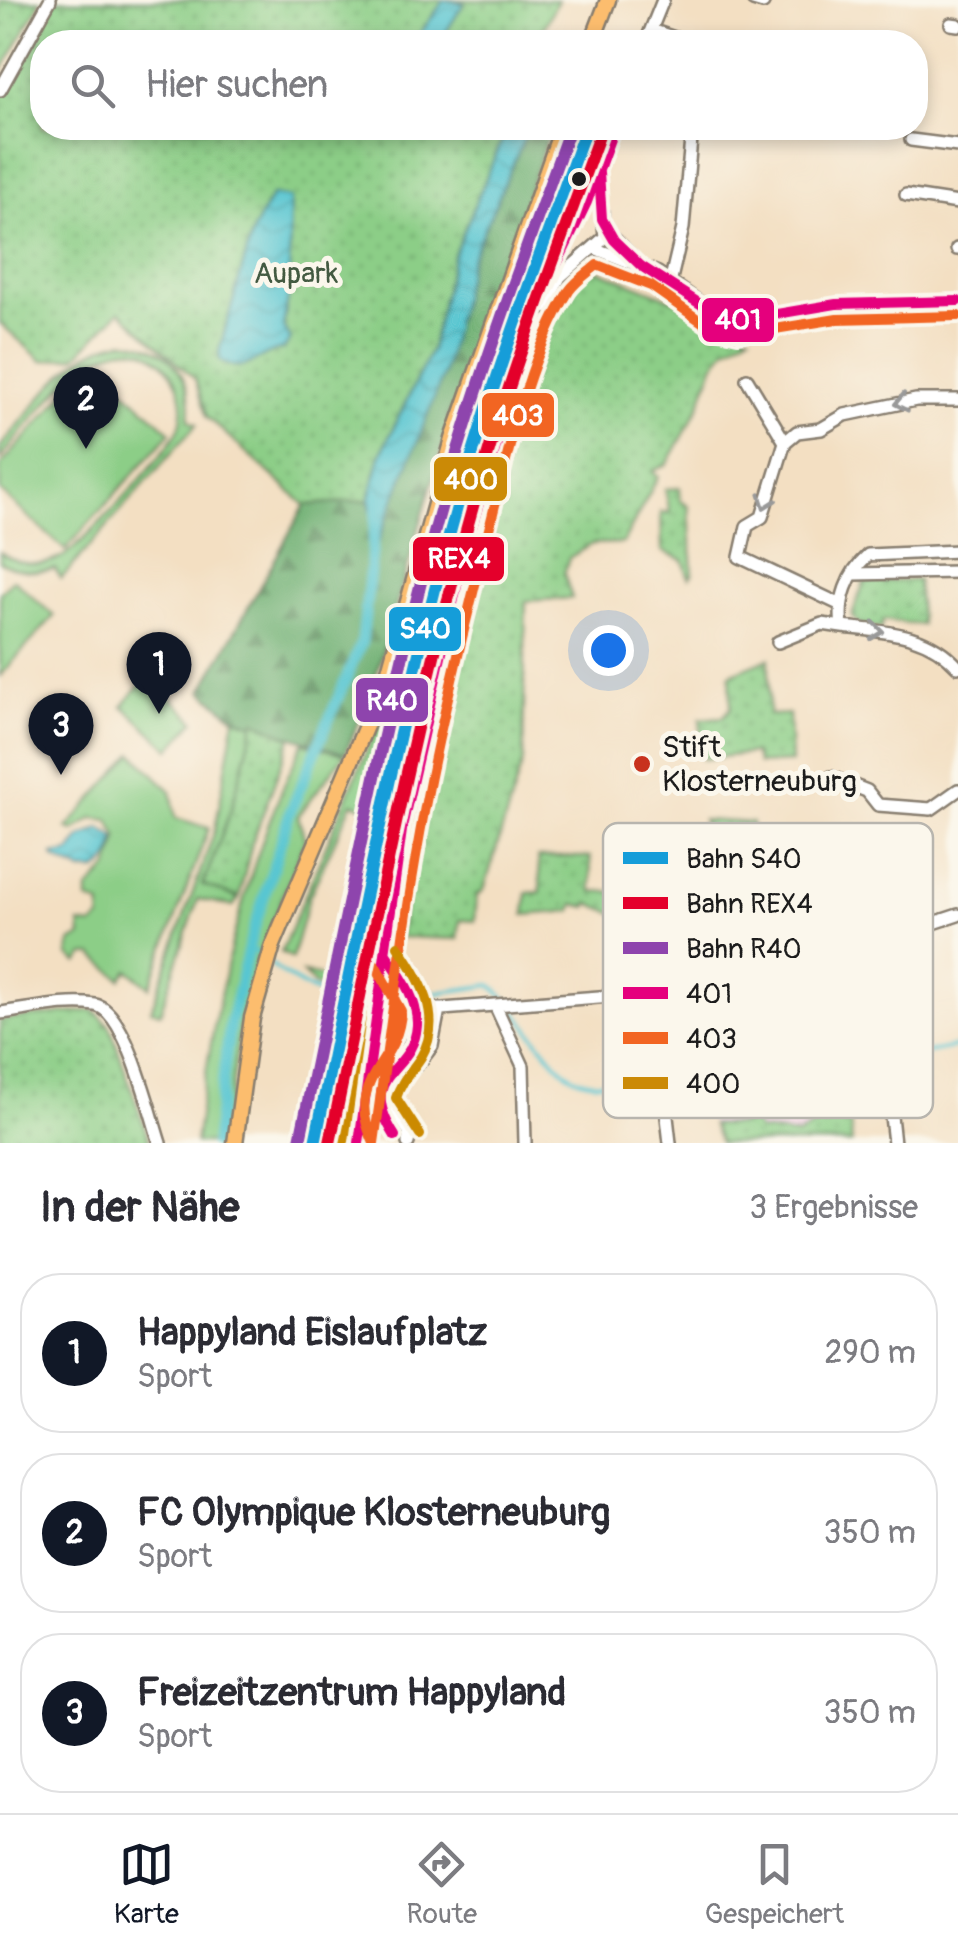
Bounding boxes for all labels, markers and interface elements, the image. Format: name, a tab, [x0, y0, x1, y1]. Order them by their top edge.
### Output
search box	[30, 30, 928, 140]
icon: search	[65, 58, 120, 113]
text: Hier suchen	[145, 61, 328, 109]
unlabelled marker	[569, 169, 589, 189]
park label: Aupark	[254, 255, 339, 292]
line badge: 401	[700, 296, 776, 344]
text: 401	[715, 303, 761, 338]
pin: 2	[54, 366, 118, 449]
line badge: 403	[480, 391, 556, 439]
one-way arrow	[893, 392, 910, 413]
text: 403	[493, 399, 544, 434]
line badge: 400	[432, 455, 509, 503]
text: 400	[444, 463, 498, 498]
one-way arrow	[757, 492, 777, 510]
line badge: REX4	[411, 535, 506, 583]
text: REX4	[428, 542, 491, 577]
line badge: S40	[387, 605, 463, 653]
text: S40	[399, 612, 451, 647]
one-way arrow	[869, 620, 886, 641]
your location	[583, 625, 634, 676]
pin: 1	[126, 632, 192, 714]
line badge: R40	[354, 676, 430, 724]
text: R40	[366, 684, 418, 719]
pin: 3	[28, 692, 94, 775]
place label: Stift Klosterneuburg	[662, 729, 857, 800]
marker: Stift Klosterneuburg	[631, 753, 653, 775]
legend	[603, 823, 933, 1118]
text: Bahn S40	[686, 842, 802, 877]
text: Bahn REX4	[686, 887, 813, 922]
text: Bahn R40	[686, 932, 802, 967]
text: 401	[686, 977, 732, 1012]
text: 403	[686, 1022, 737, 1057]
text: 400	[686, 1067, 741, 1102]
text: In der Nähe	[40, 1182, 239, 1234]
text: 3 Ergebnisse	[749, 1188, 918, 1228]
text: Happyland Eislaufplatz	[137, 1309, 487, 1357]
text: 1	[68, 1333, 81, 1373]
text: 290 m	[824, 1333, 916, 1373]
text: Sport	[137, 1357, 212, 1397]
text: FC Olympique Klosterneuburg	[137, 1489, 610, 1537]
text: 2	[66, 1513, 83, 1553]
text: 350 m	[824, 1513, 916, 1553]
text: Sport	[137, 1537, 212, 1577]
text: Freizeitzentrum Happyland	[137, 1669, 566, 1717]
text: 3	[66, 1693, 83, 1733]
text: 350 m	[824, 1693, 916, 1733]
text: Sport	[137, 1717, 212, 1757]
tab: Karte	[114, 1837, 179, 1932]
tab: Route	[407, 1837, 477, 1932]
tab: Gespeichert	[705, 1837, 844, 1932]

